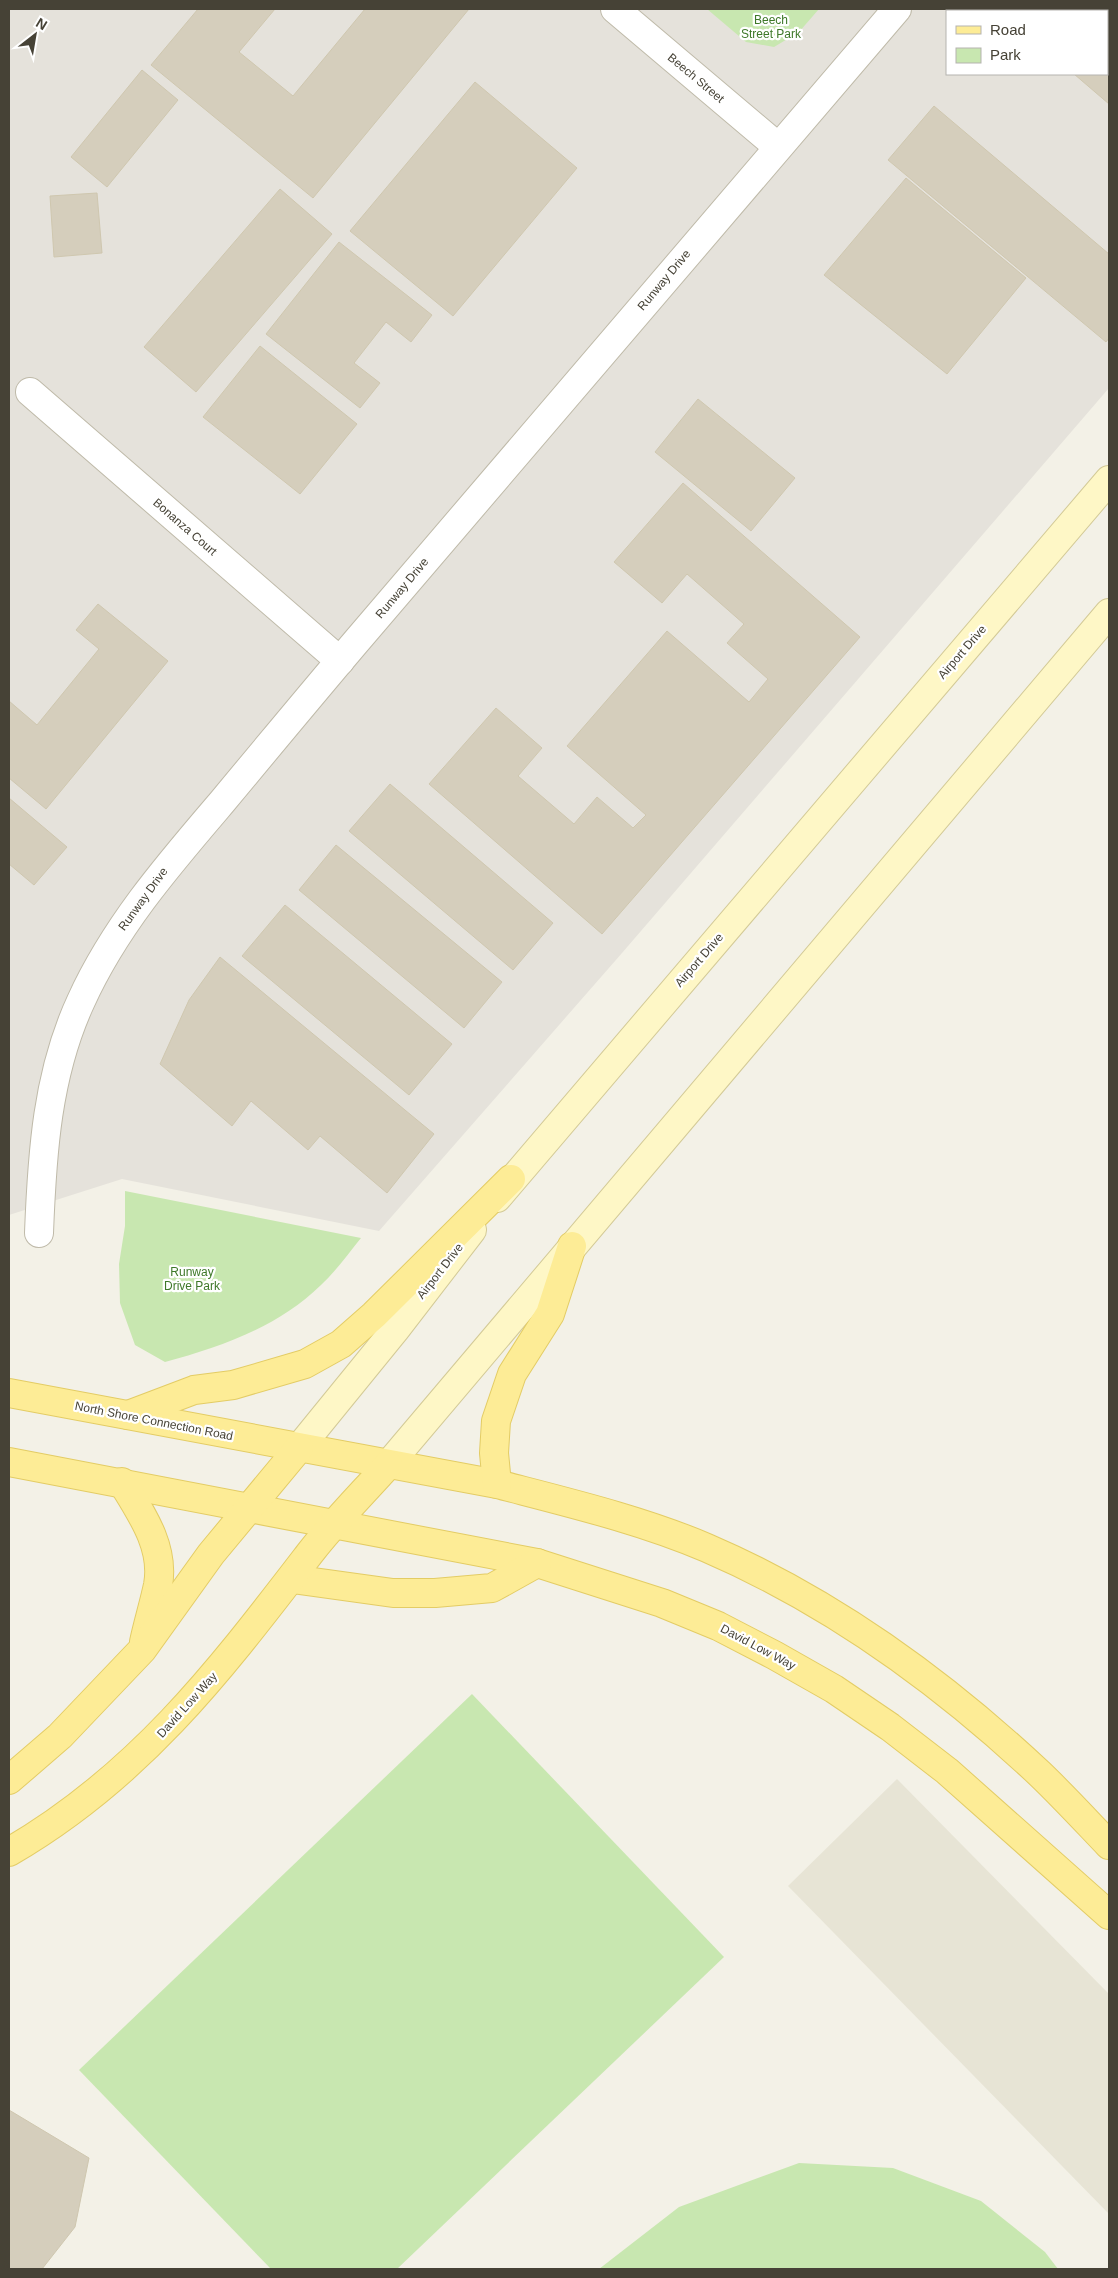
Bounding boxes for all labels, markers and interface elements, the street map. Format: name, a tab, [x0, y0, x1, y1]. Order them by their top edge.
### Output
north arrow	[10, 10, 60, 60]
legend	[946, 10, 1108, 75]
park label: Beech Street Park	[741, 13, 802, 41]
text: N	[33, 14, 50, 33]
text: Road	[990, 21, 1026, 38]
text: Park	[990, 46, 1021, 63]
street label: Beech Street	[665, 50, 728, 106]
street label: Runway Drive	[635, 247, 694, 313]
street label: Bonanza Court	[150, 495, 220, 559]
street label: Runway Drive	[373, 555, 432, 621]
street label: Airport Drive	[935, 622, 989, 682]
street label: Runway Drive	[115, 864, 171, 933]
street label: Airport Drive	[672, 930, 726, 990]
street label: Airport Drive	[414, 1240, 466, 1302]
park label: Runway Drive Park	[164, 1265, 221, 1293]
street label: North Shore Connection Road	[74, 1399, 234, 1443]
street label: David Low Way	[718, 1621, 798, 1673]
street label: David Low Way	[154, 1670, 220, 1740]

